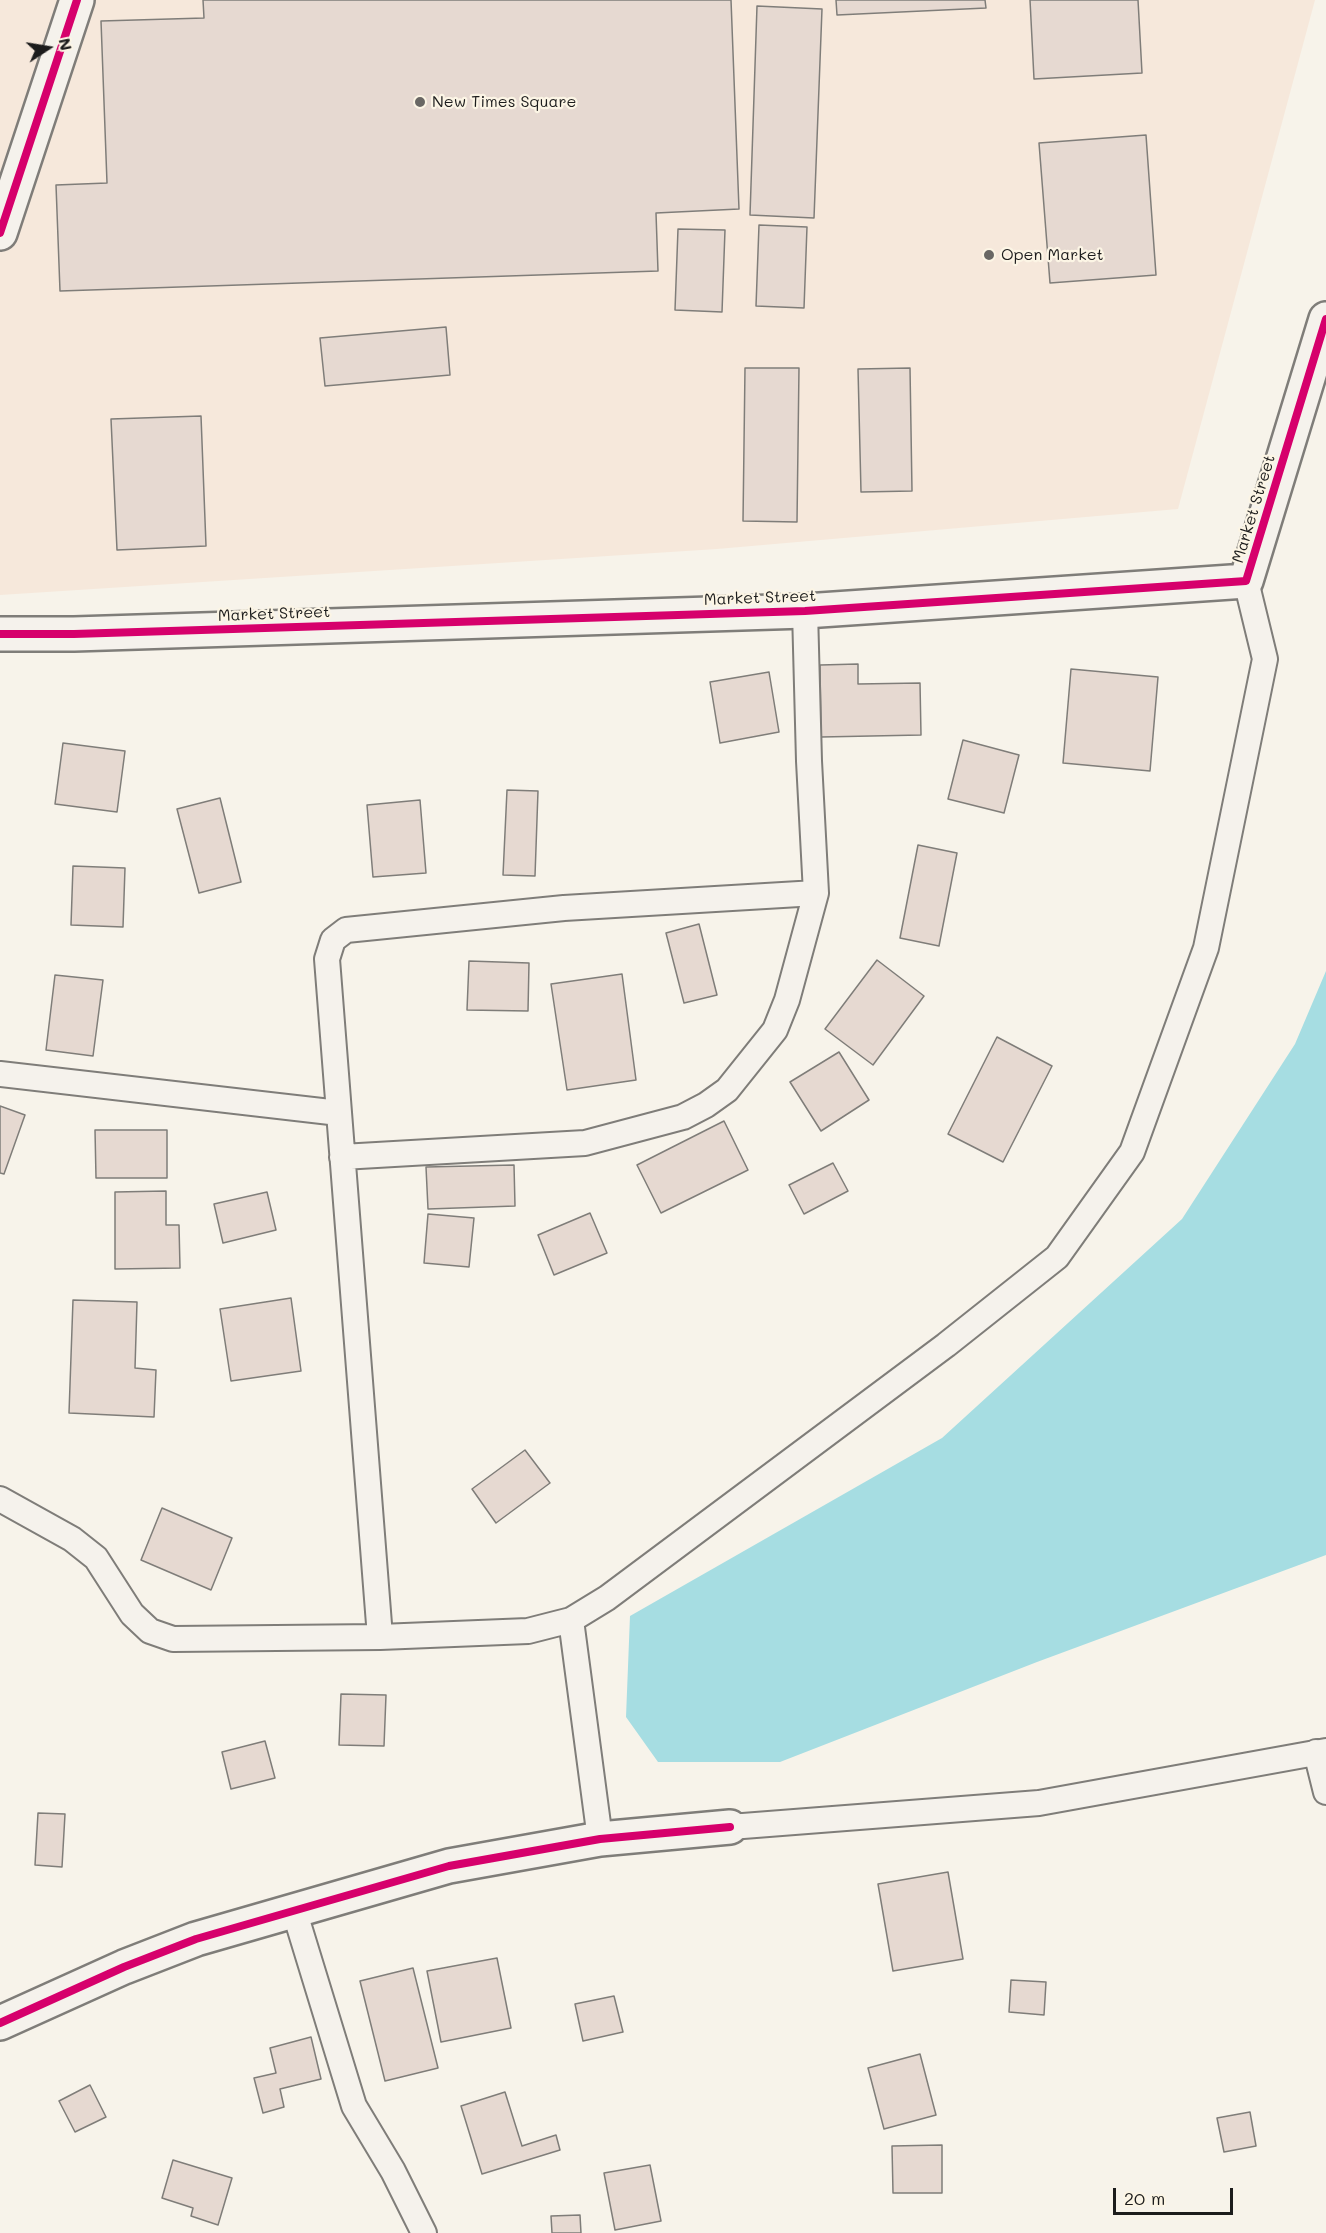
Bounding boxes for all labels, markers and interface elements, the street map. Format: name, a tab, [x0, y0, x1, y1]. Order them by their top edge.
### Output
north arrow	[18, 18, 78, 78]
text: N	[55, 36, 78, 52]
place label: New Times Square	[432, 92, 577, 112]
marker: New Times Square	[413, 95, 427, 109]
place label: Open Market	[1001, 245, 1104, 265]
marker: Open Market	[982, 248, 996, 262]
street label: Market Street	[1228, 453, 1280, 565]
street label: Market Street	[704, 586, 816, 610]
street label: Market Street	[218, 602, 330, 626]
scale bar	[1116, 2176, 1236, 2214]
text: 20 m	[1124, 2186, 1165, 2210]

